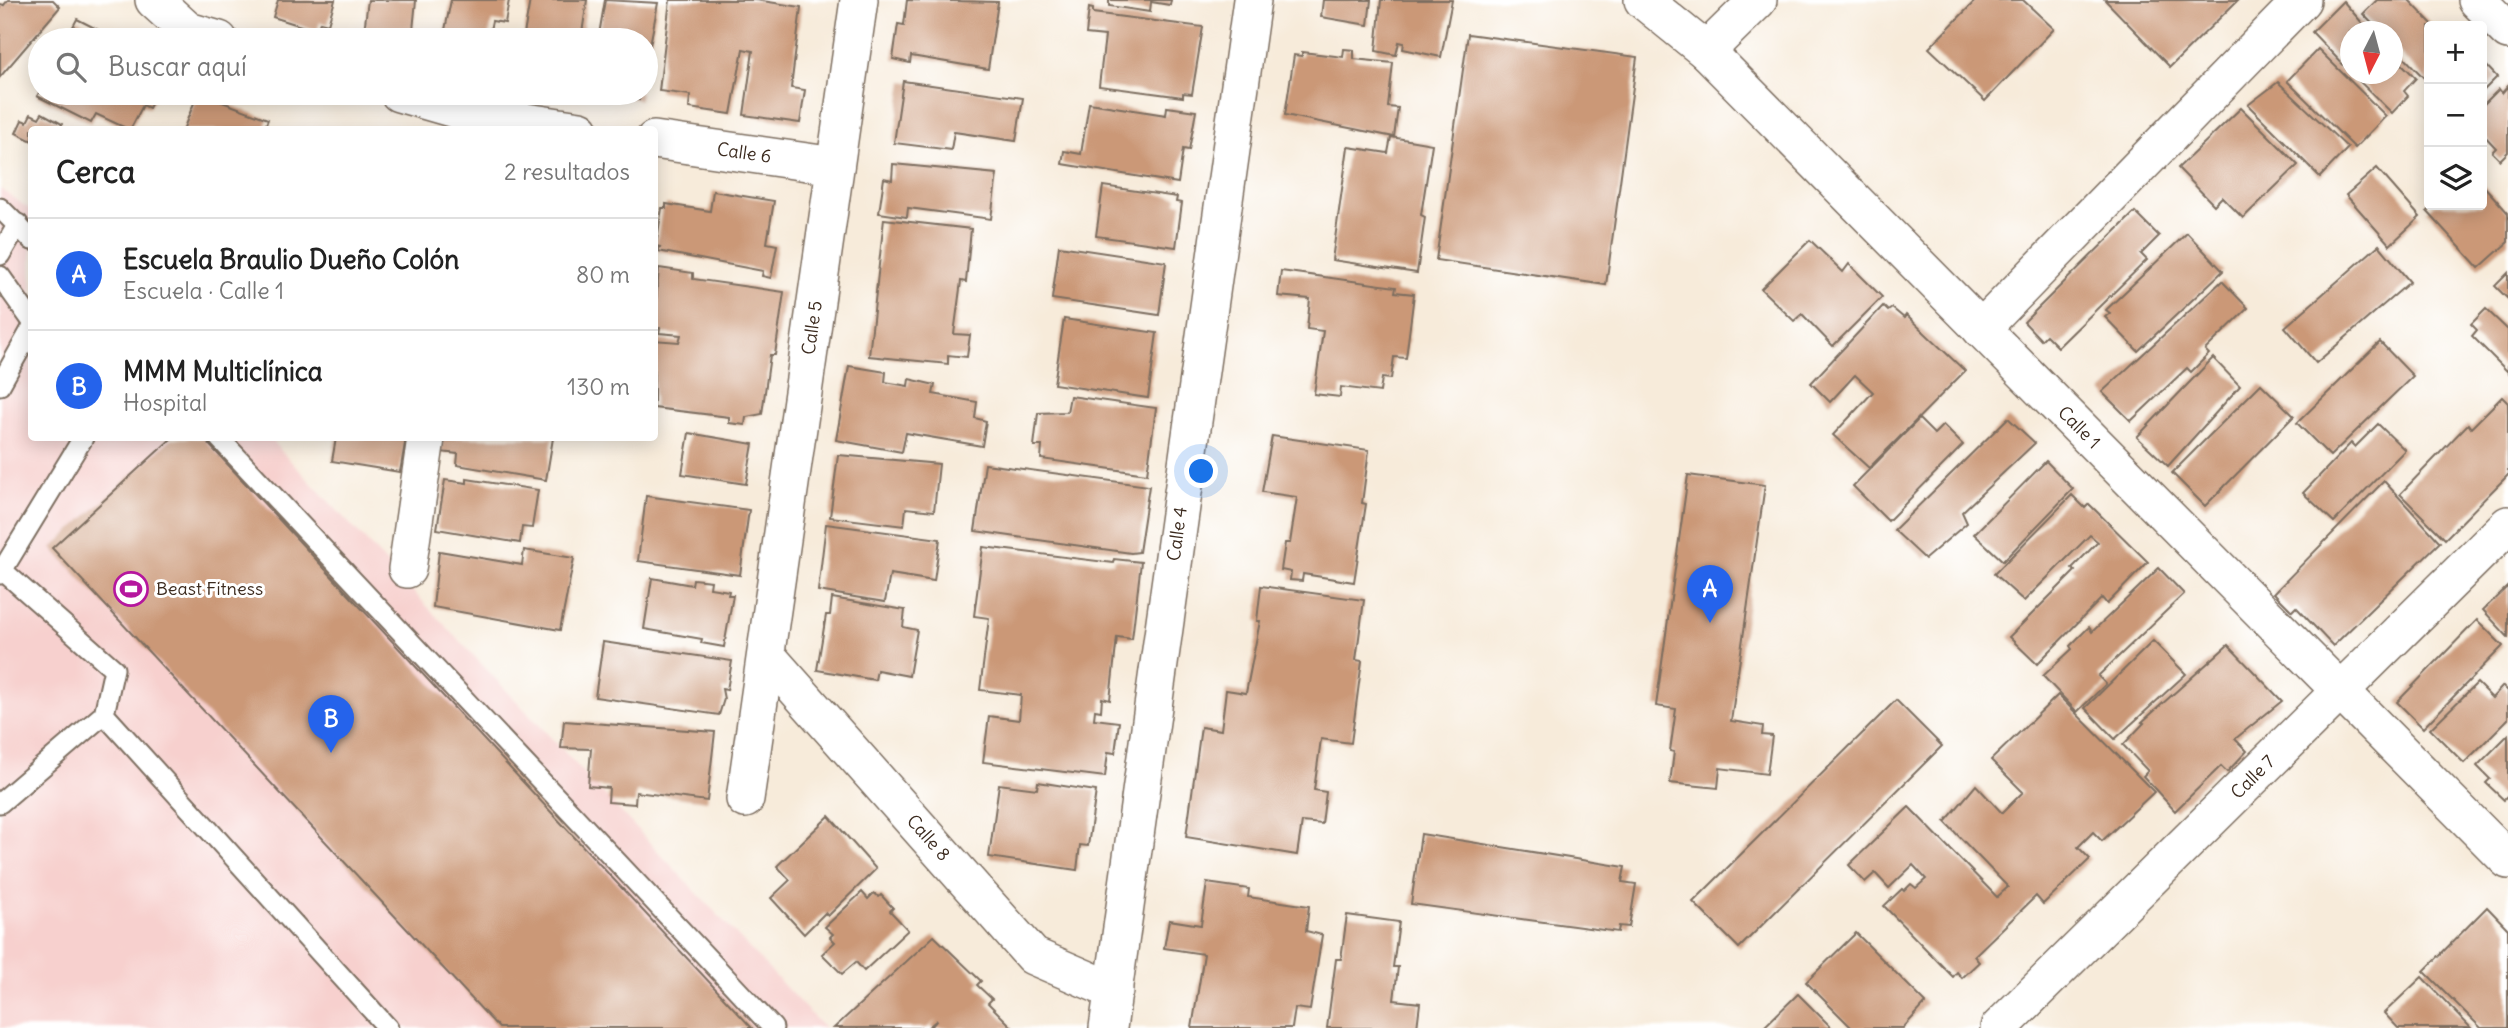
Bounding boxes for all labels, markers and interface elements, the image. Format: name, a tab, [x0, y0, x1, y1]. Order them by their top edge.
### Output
north arrow	[2340, 21, 2403, 84]
map controls	[2424, 21, 2487, 210]
button: +	[2424, 21, 2487, 84]
search box	[28, 28, 658, 105]
icon: search	[52, 48, 90, 86]
text: Buscar aquí	[108, 50, 247, 83]
button: −	[2424, 84, 2487, 147]
street label: Calle 6	[716, 137, 773, 168]
button: layers	[2424, 147, 2487, 210]
text: Cerca	[56, 153, 135, 191]
text: 2 resultados	[504, 157, 630, 186]
text: Escuela Braulio Dueño Colón	[123, 243, 459, 276]
text: A	[72, 260, 86, 289]
text: 80 m	[576, 260, 630, 289]
text: Escuela · Calle 1	[123, 276, 284, 305]
street label: Calle 5	[797, 299, 827, 356]
text: MMM Multiclínica	[123, 355, 323, 388]
text: B	[71, 372, 87, 401]
text: 130 m	[567, 372, 630, 401]
text: Hospital	[123, 388, 207, 417]
street label: Calle 1	[2053, 401, 2106, 453]
your location	[1184, 454, 1218, 488]
street label: Calle 4	[1162, 505, 1192, 562]
pin: A	[1687, 565, 1733, 623]
sports icon: Beast Fitness	[112, 570, 150, 608]
place label: Beast Fitness	[156, 577, 263, 600]
pin: B	[308, 695, 354, 753]
street label: Calle 7	[2226, 750, 2280, 803]
street label: Calle 8	[902, 809, 955, 865]

